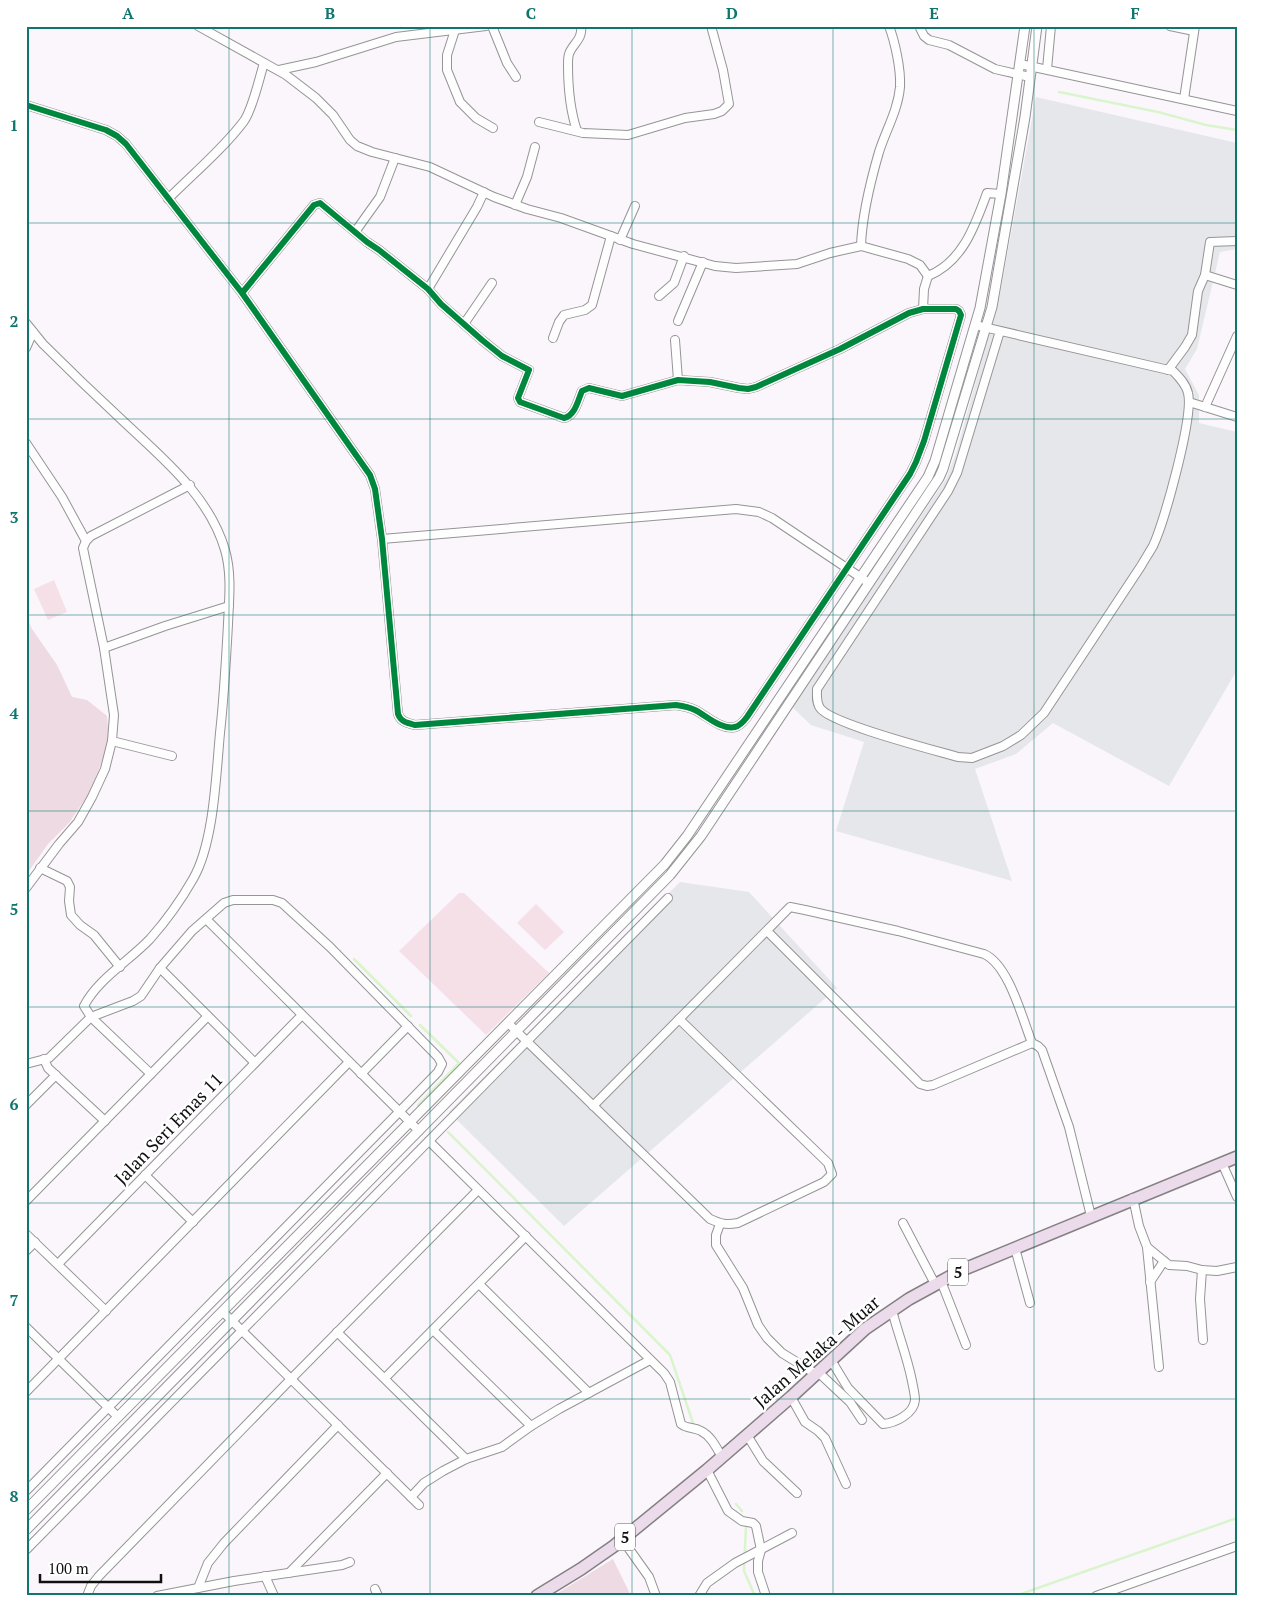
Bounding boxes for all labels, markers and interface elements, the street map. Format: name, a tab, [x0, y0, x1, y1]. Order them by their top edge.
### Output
text: A	[122, 2, 134, 24]
text: B	[325, 2, 335, 24]
text: C	[526, 2, 536, 24]
text: D	[726, 2, 738, 24]
text: E	[929, 2, 939, 24]
text: F	[1130, 2, 1140, 24]
text: 1	[9, 114, 19, 136]
text: 2	[9, 310, 19, 332]
text: 3	[9, 506, 19, 528]
text: 4	[9, 702, 19, 724]
text: 5	[9, 898, 19, 920]
street label: Jalan Seri Emas 11	[109, 1067, 228, 1189]
text: 6	[9, 1093, 19, 1115]
road number: 5	[948, 1258, 968, 1286]
text: 7	[9, 1289, 19, 1311]
street label: Jalan Melaka - Muar	[748, 1290, 884, 1413]
text: 8	[9, 1485, 19, 1507]
road number: 5	[615, 1524, 635, 1550]
scale bar	[40, 1552, 161, 1584]
text: 100 m	[48, 1558, 89, 1578]

